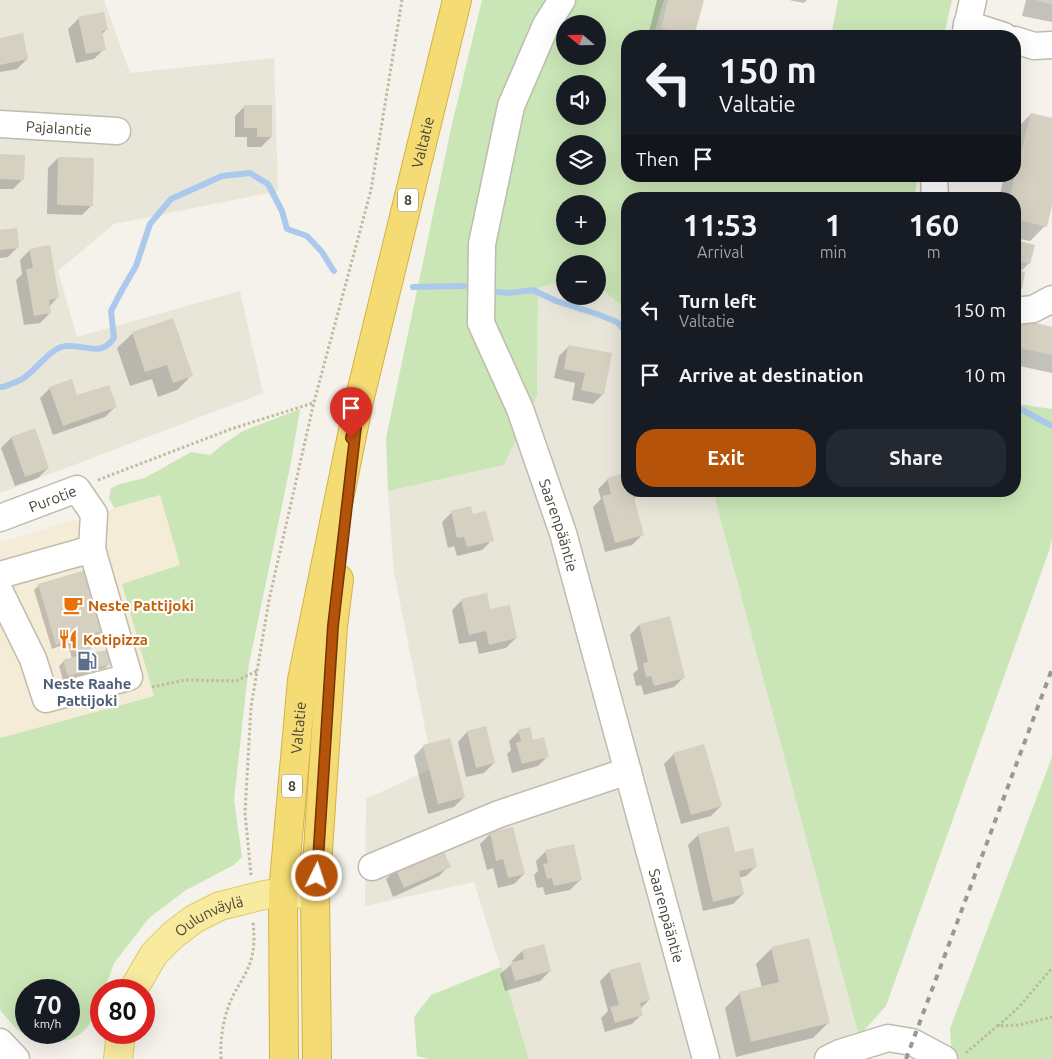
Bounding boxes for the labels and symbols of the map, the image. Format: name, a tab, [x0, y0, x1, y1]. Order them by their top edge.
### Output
north arrow	[556, 15, 606, 65]
street label: Valtatie	[408, 115, 437, 170]
street label: Pajalantie	[25, 117, 92, 138]
road number: 8	[398, 188, 418, 212]
pin	[330, 387, 372, 438]
street label: Saarenpääntie	[536, 476, 582, 573]
street label: Purotie	[26, 482, 79, 515]
cafe icon: Neste Pattijoki	[62, 594, 84, 616]
place label: Neste Pattijoki	[88, 597, 194, 614]
restaurant icon: Kotipizza	[57, 628, 79, 650]
place label: Kotipizza	[83, 631, 148, 648]
fuel station icon: Neste Raahe Pattijoki	[76, 650, 98, 672]
place label: Neste Raahe Pattijoki	[43, 675, 131, 709]
street label: Valtatie	[287, 701, 309, 755]
road number: 8	[282, 774, 302, 798]
position arrow	[290, 849, 342, 901]
street label: Saarenpääntie	[646, 867, 688, 964]
street label: Oulunväylä	[171, 892, 245, 939]
speed limit sign: 80	[90, 979, 155, 1044]

